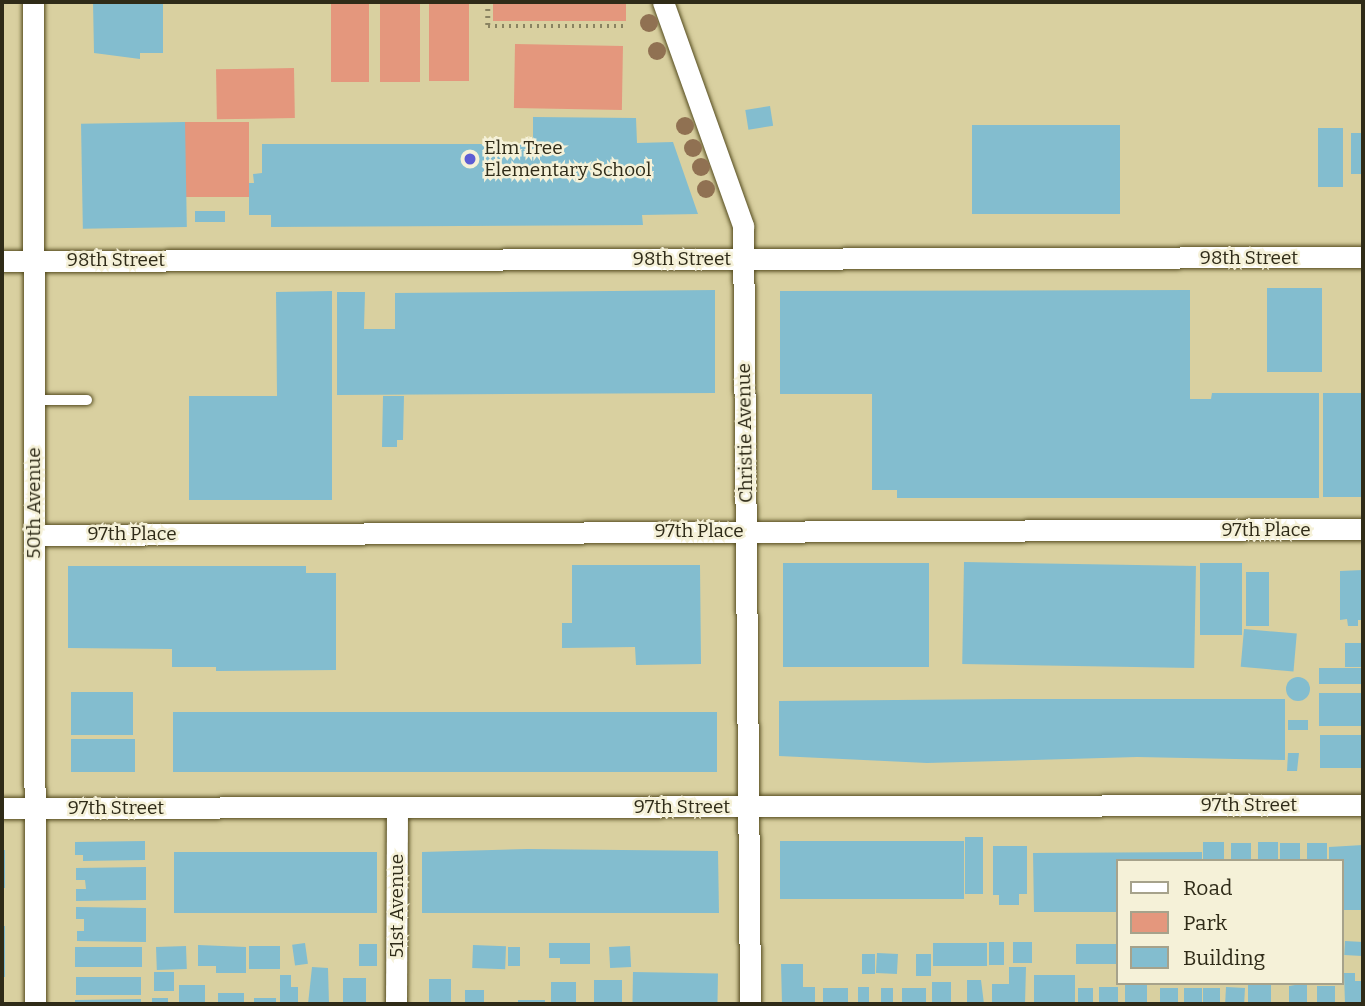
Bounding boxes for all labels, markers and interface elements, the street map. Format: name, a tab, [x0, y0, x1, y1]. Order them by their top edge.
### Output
place label: Elm Tree Elementary School	[484, 137, 651, 181]
marker: Elm Tree Elementary School	[462, 151, 478, 167]
street label: 98th Street	[1200, 247, 1298, 269]
street label: 98th Street	[633, 248, 731, 270]
street label: 98th Street	[67, 249, 165, 271]
street label: Christie Avenue	[732, 363, 758, 503]
street label: 50th Avenue	[23, 447, 45, 559]
street label: 97th Place	[1221, 519, 1311, 541]
street label: 97th Place	[654, 520, 744, 542]
street label: 97th Place	[87, 523, 177, 545]
street label: 97th Street	[1201, 794, 1297, 816]
street label: 97th Street	[634, 796, 730, 818]
street label: 97th Street	[68, 797, 164, 819]
street label: 51st Avenue	[386, 854, 408, 958]
legend	[1116, 859, 1344, 985]
text: Road	[1183, 875, 1232, 901]
text: Park	[1183, 910, 1227, 936]
text: Building	[1183, 945, 1265, 971]

